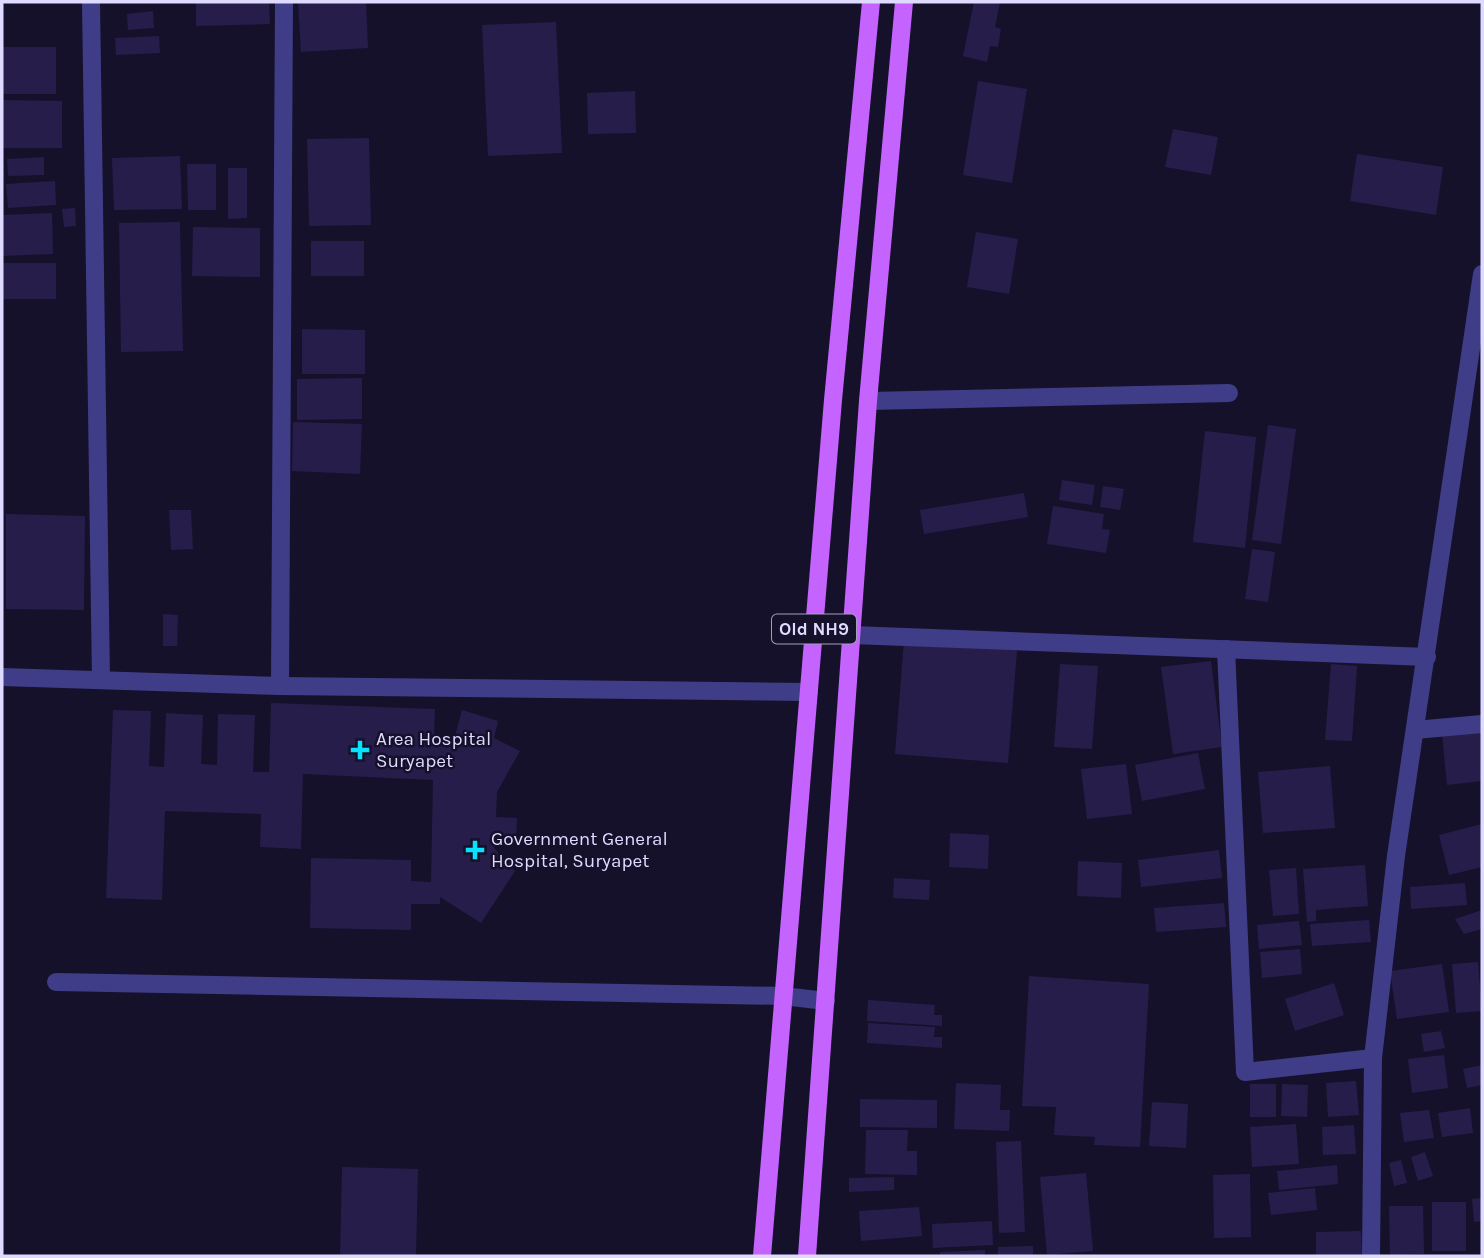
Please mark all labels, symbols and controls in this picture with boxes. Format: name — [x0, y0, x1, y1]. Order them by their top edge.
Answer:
road number: Old NH9 — [772, 614, 856, 644]
place label: Area Hospital Suryapet — [376, 728, 491, 772]
marker: Area Hospital Suryapet — [350, 740, 370, 760]
place label: Government General Hospital, Suryapet — [491, 828, 668, 872]
marker: Government General Hospital, Suryapet — [465, 840, 485, 860]

